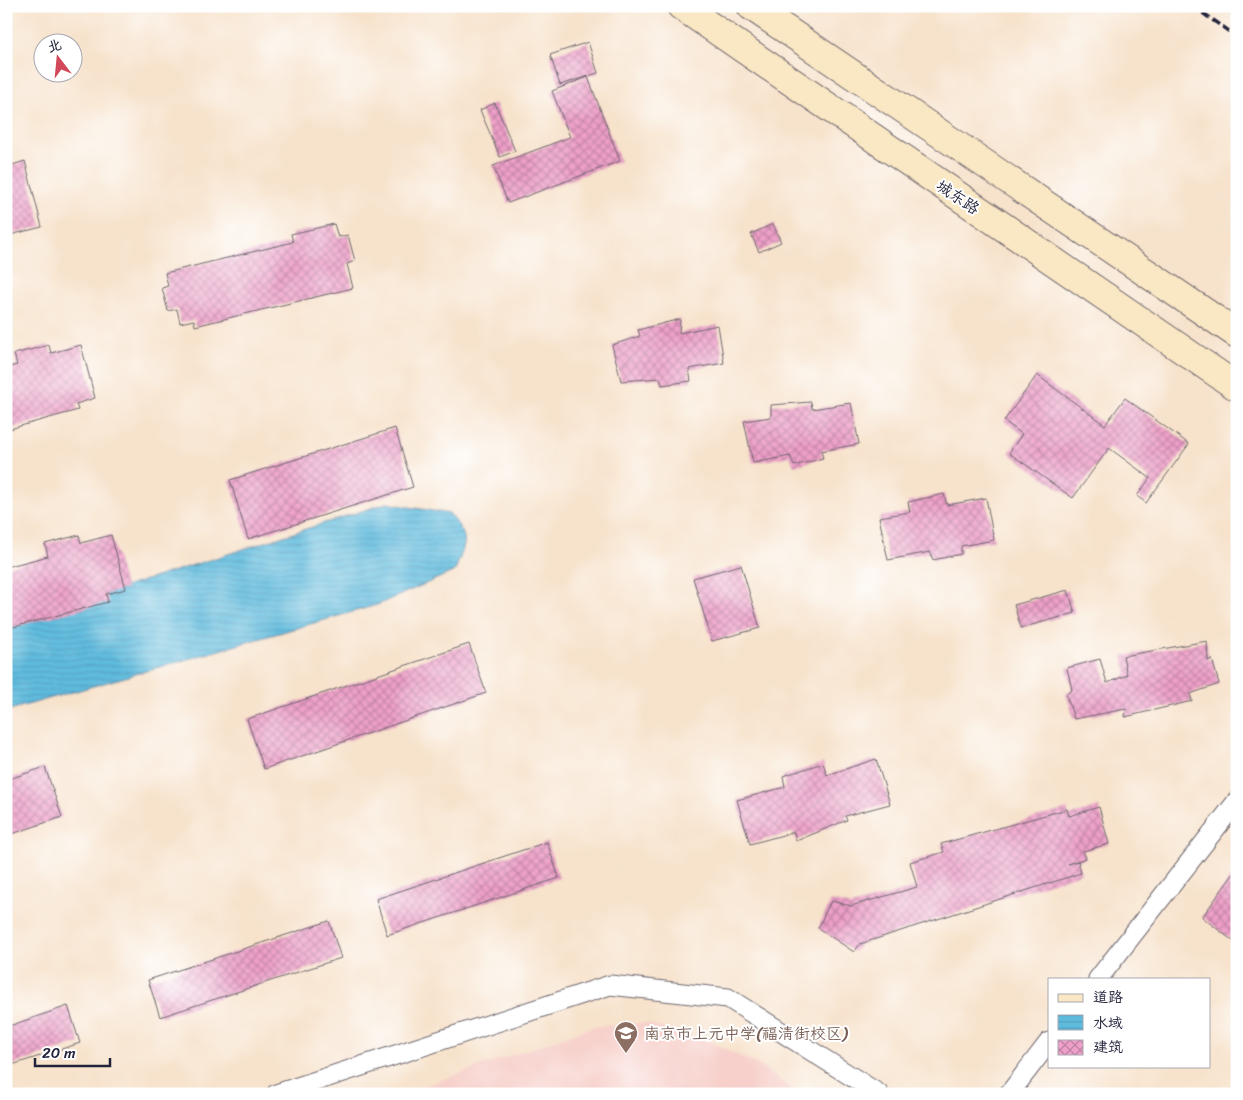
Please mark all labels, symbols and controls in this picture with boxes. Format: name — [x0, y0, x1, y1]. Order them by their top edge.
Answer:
north arrow — [32, 32, 82, 82]
text: 北 — [44, 32, 65, 60]
street label: 城东路 — [930, 172, 986, 222]
legend — [1048, 978, 1210, 1068]
text: 道路 — [1093, 984, 1123, 1010]
text: 水域 — [1093, 1010, 1123, 1036]
place label: 南京市上元中学(福清街校区) — [644, 1019, 849, 1048]
school or university icon: 南京市上元中学(福清街校区) — [613, 1020, 639, 1054]
text: 建筑 — [1093, 1034, 1123, 1060]
scale bar — [35, 1035, 110, 1067]
text: 20 m — [42, 1040, 76, 1066]

